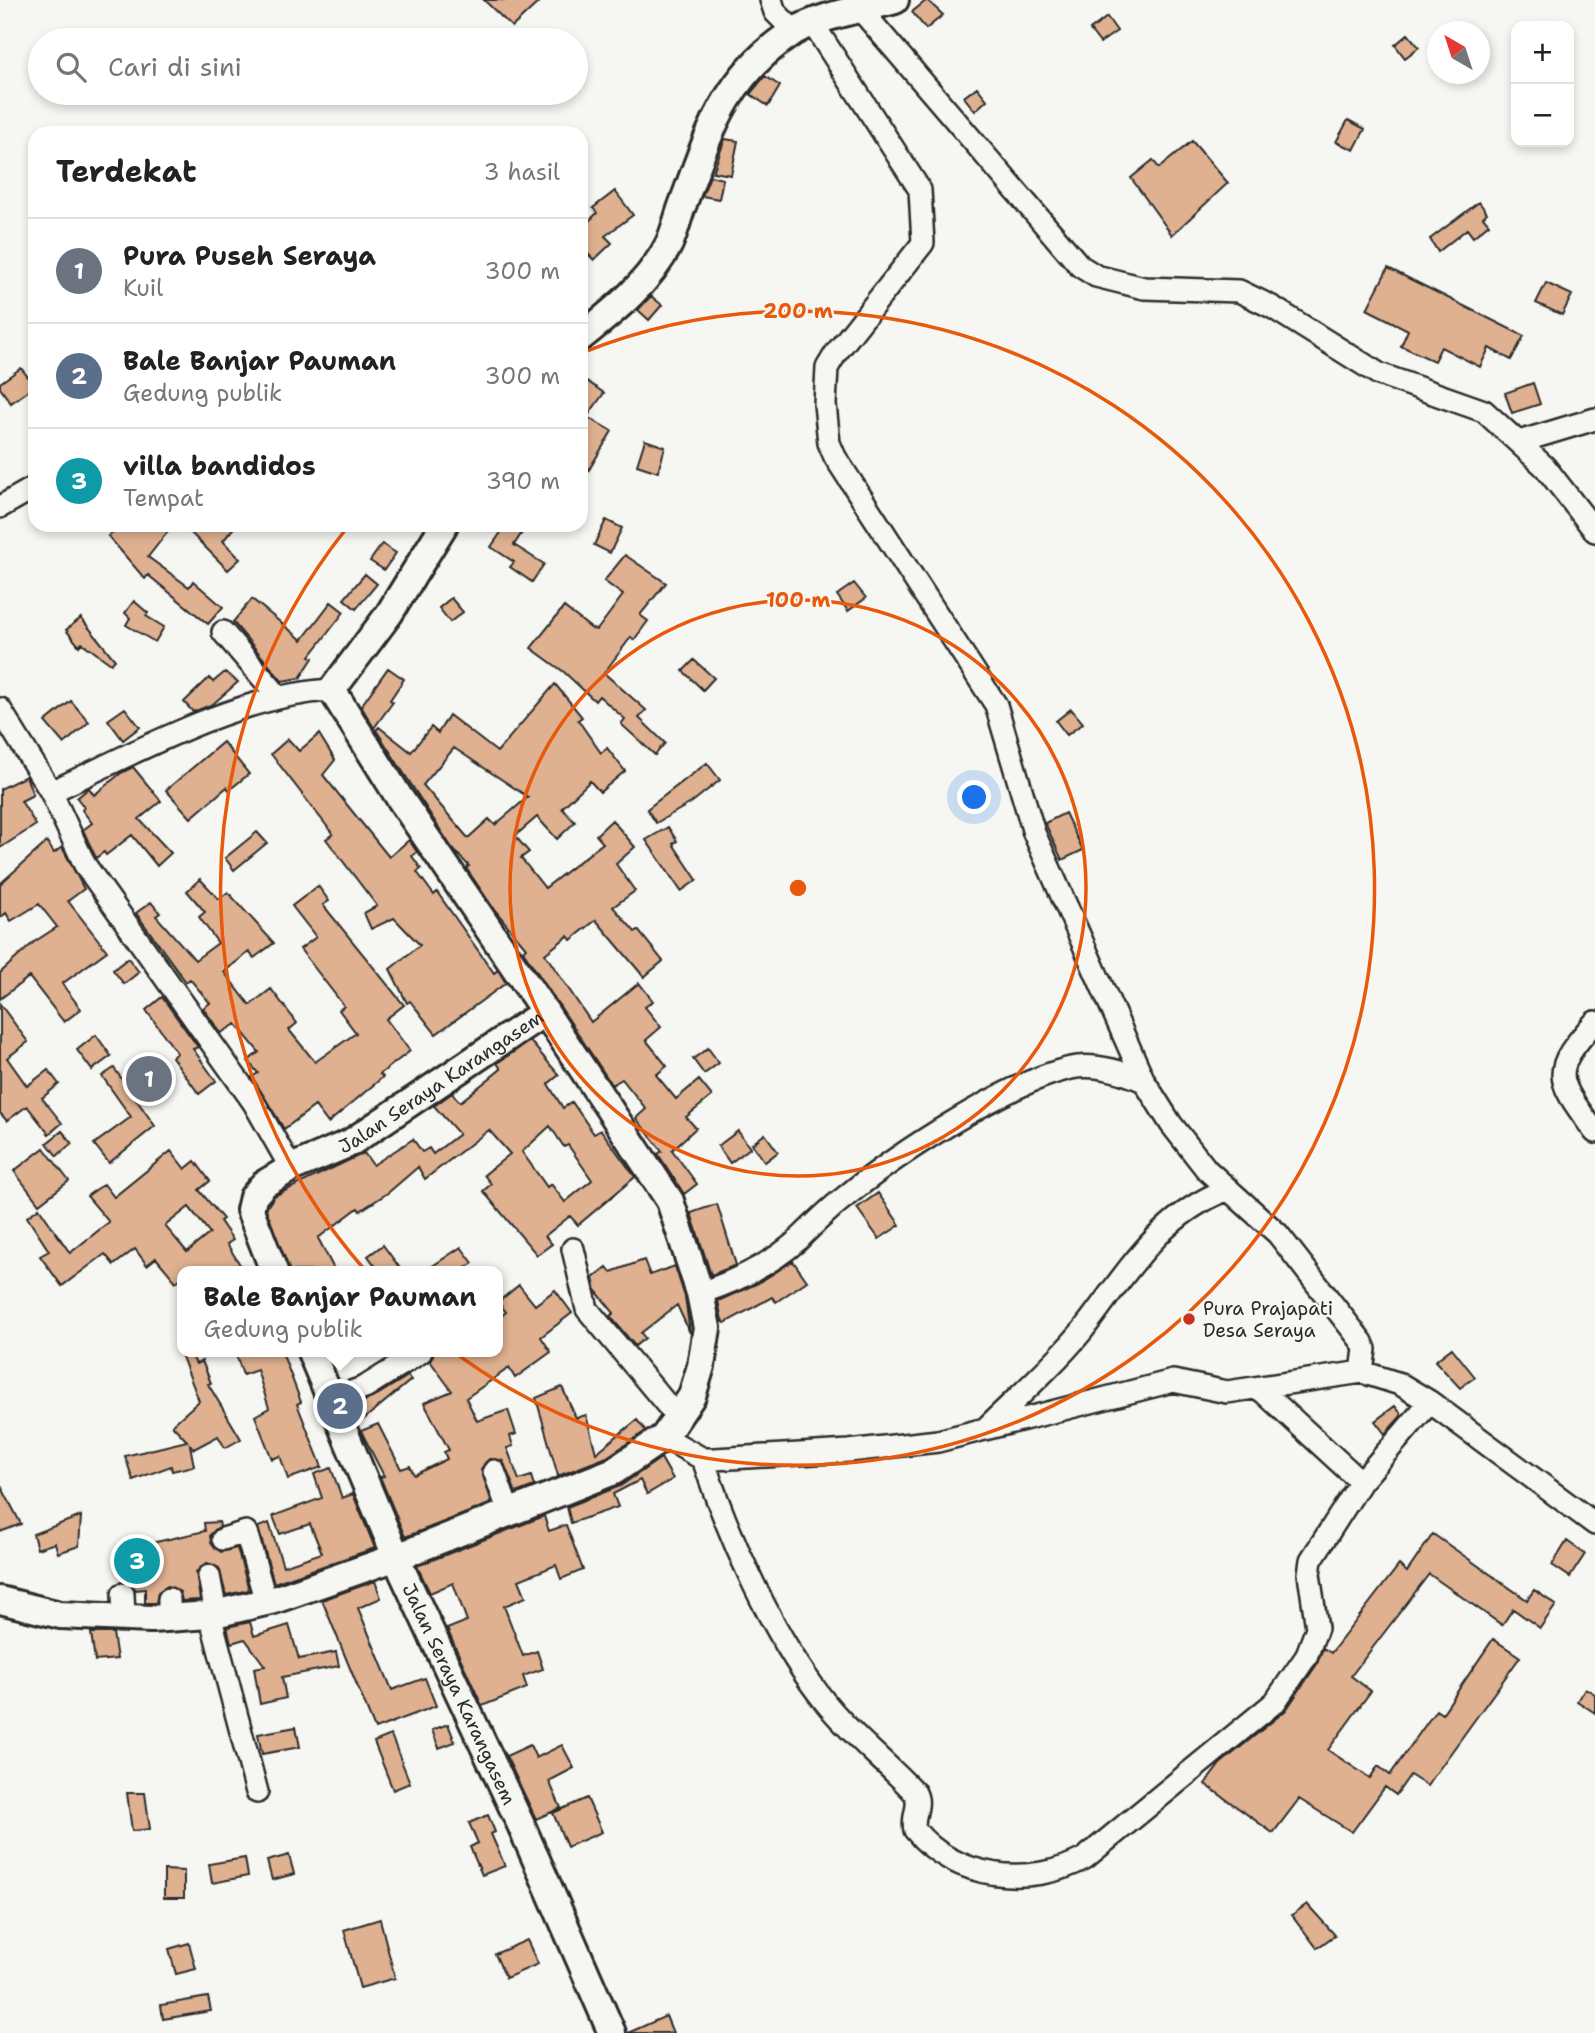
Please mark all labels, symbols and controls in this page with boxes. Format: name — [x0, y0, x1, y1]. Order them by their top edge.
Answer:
north arrow — [1427, 21, 1490, 84]
map controls — [1511, 21, 1574, 147]
button: + — [1511, 21, 1574, 84]
search box — [28, 28, 588, 105]
icon: search — [52, 48, 90, 86]
text: Cari di sini — [108, 49, 242, 84]
button: − — [1511, 84, 1574, 147]
text: Terdekat — [56, 151, 196, 192]
text: 3 hasil — [484, 157, 560, 187]
text: Pura Puseh Seraya — [123, 238, 376, 273]
text: 1 — [74, 256, 84, 286]
text: 300 m — [485, 256, 560, 286]
text: Kuil — [123, 273, 163, 303]
text: 200 m — [763, 297, 833, 325]
text: Bale Banjar Pauman — [123, 343, 396, 378]
text: 2 — [71, 361, 87, 391]
text: 300 m — [485, 361, 560, 391]
text: Gedung publik — [123, 378, 282, 408]
text: villa bandidos — [123, 448, 316, 483]
text: 3 — [71, 466, 87, 496]
text: 390 m — [486, 466, 560, 496]
text: Tempat — [123, 483, 204, 513]
text: 100 m — [766, 586, 830, 614]
your location — [957, 780, 991, 814]
centre of rings — [786, 876, 810, 900]
street label: Jalan Seraya Karangasem — [335, 1005, 548, 1159]
pin: 1 — [126, 1053, 172, 1105]
popup — [177, 1266, 503, 1357]
text: Bale Banjar Pauman — [203, 1279, 477, 1314]
place label: Pura Prajapati Desa Seraya — [1203, 1296, 1333, 1343]
marker: Pura Prajapati Desa Seraya — [1181, 1311, 1197, 1327]
text: Gedung publik — [203, 1314, 363, 1344]
pin: 2 — [317, 1380, 363, 1432]
pin: 3 — [114, 1535, 160, 1587]
street label: Jalan Seraya Karangasem — [397, 1580, 522, 1809]

